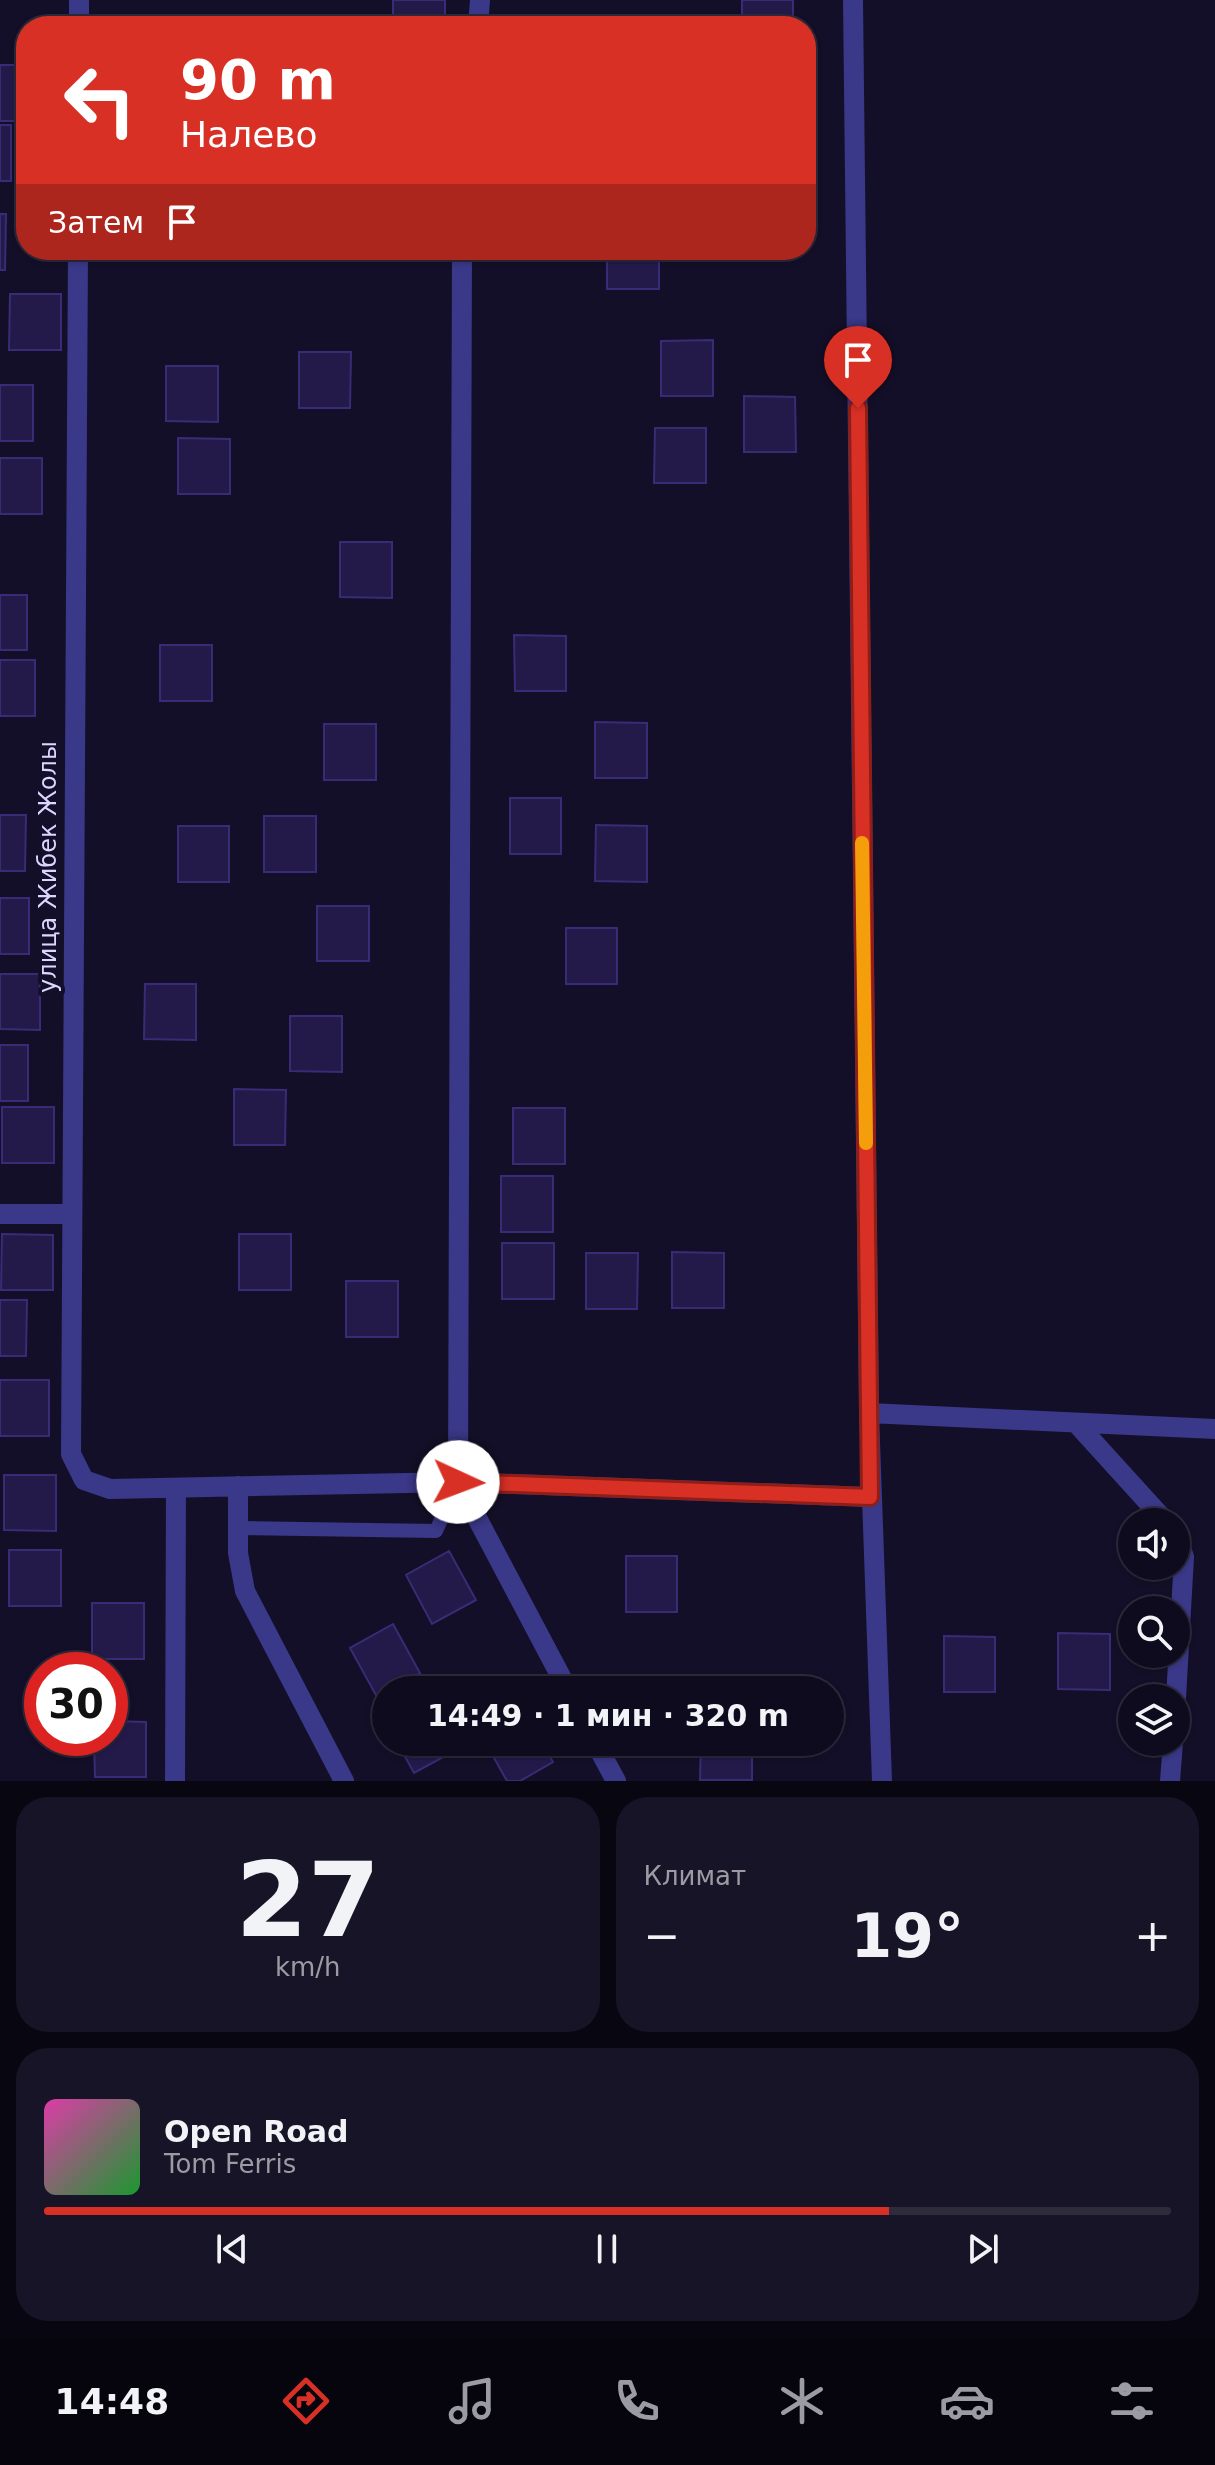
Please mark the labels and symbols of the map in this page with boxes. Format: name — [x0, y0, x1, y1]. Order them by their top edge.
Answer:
pin — [824, 326, 892, 408]
street label: улица Жибек Жолы — [34, 741, 62, 993]
position arrow — [416, 1440, 500, 1524]
speed limit sign: 30 — [24, 1652, 128, 1756]

